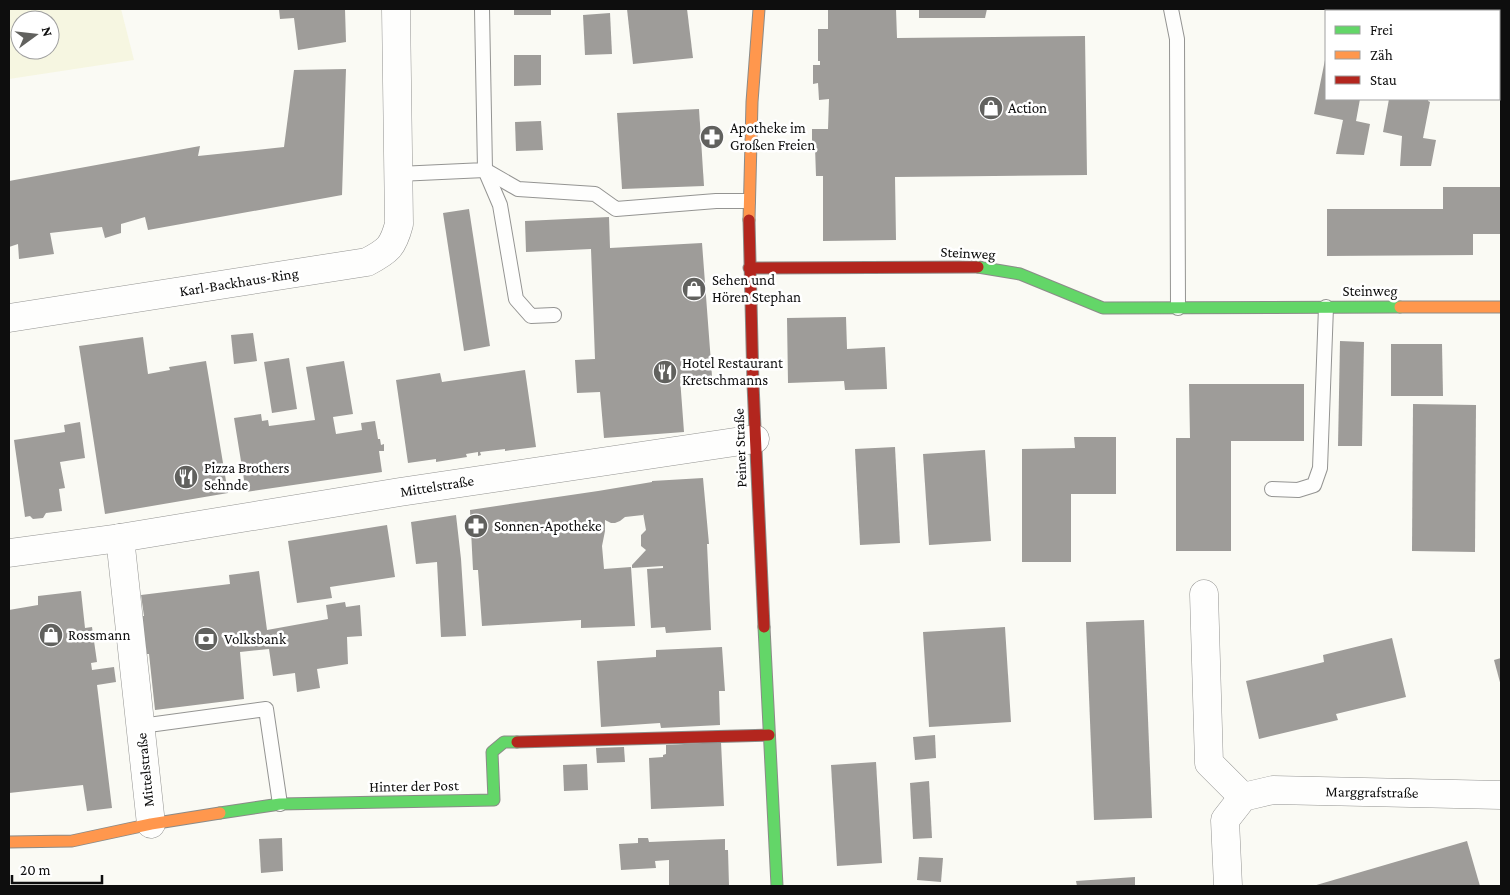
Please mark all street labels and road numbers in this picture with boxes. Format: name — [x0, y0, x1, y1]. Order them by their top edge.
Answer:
street label: Steinweg — [940, 244, 996, 263]
street label: Karl-Backhaus-Ring — [178, 265, 300, 300]
street label: Steinweg — [1342, 283, 1398, 300]
street label: Peiner Straße — [731, 408, 749, 488]
street label: Mittelstraße — [399, 472, 475, 500]
street label: Mittelstraße — [133, 732, 157, 808]
street label: Hinter der Post — [369, 777, 460, 795]
street label: Marggrafstraße — [1325, 783, 1419, 802]

